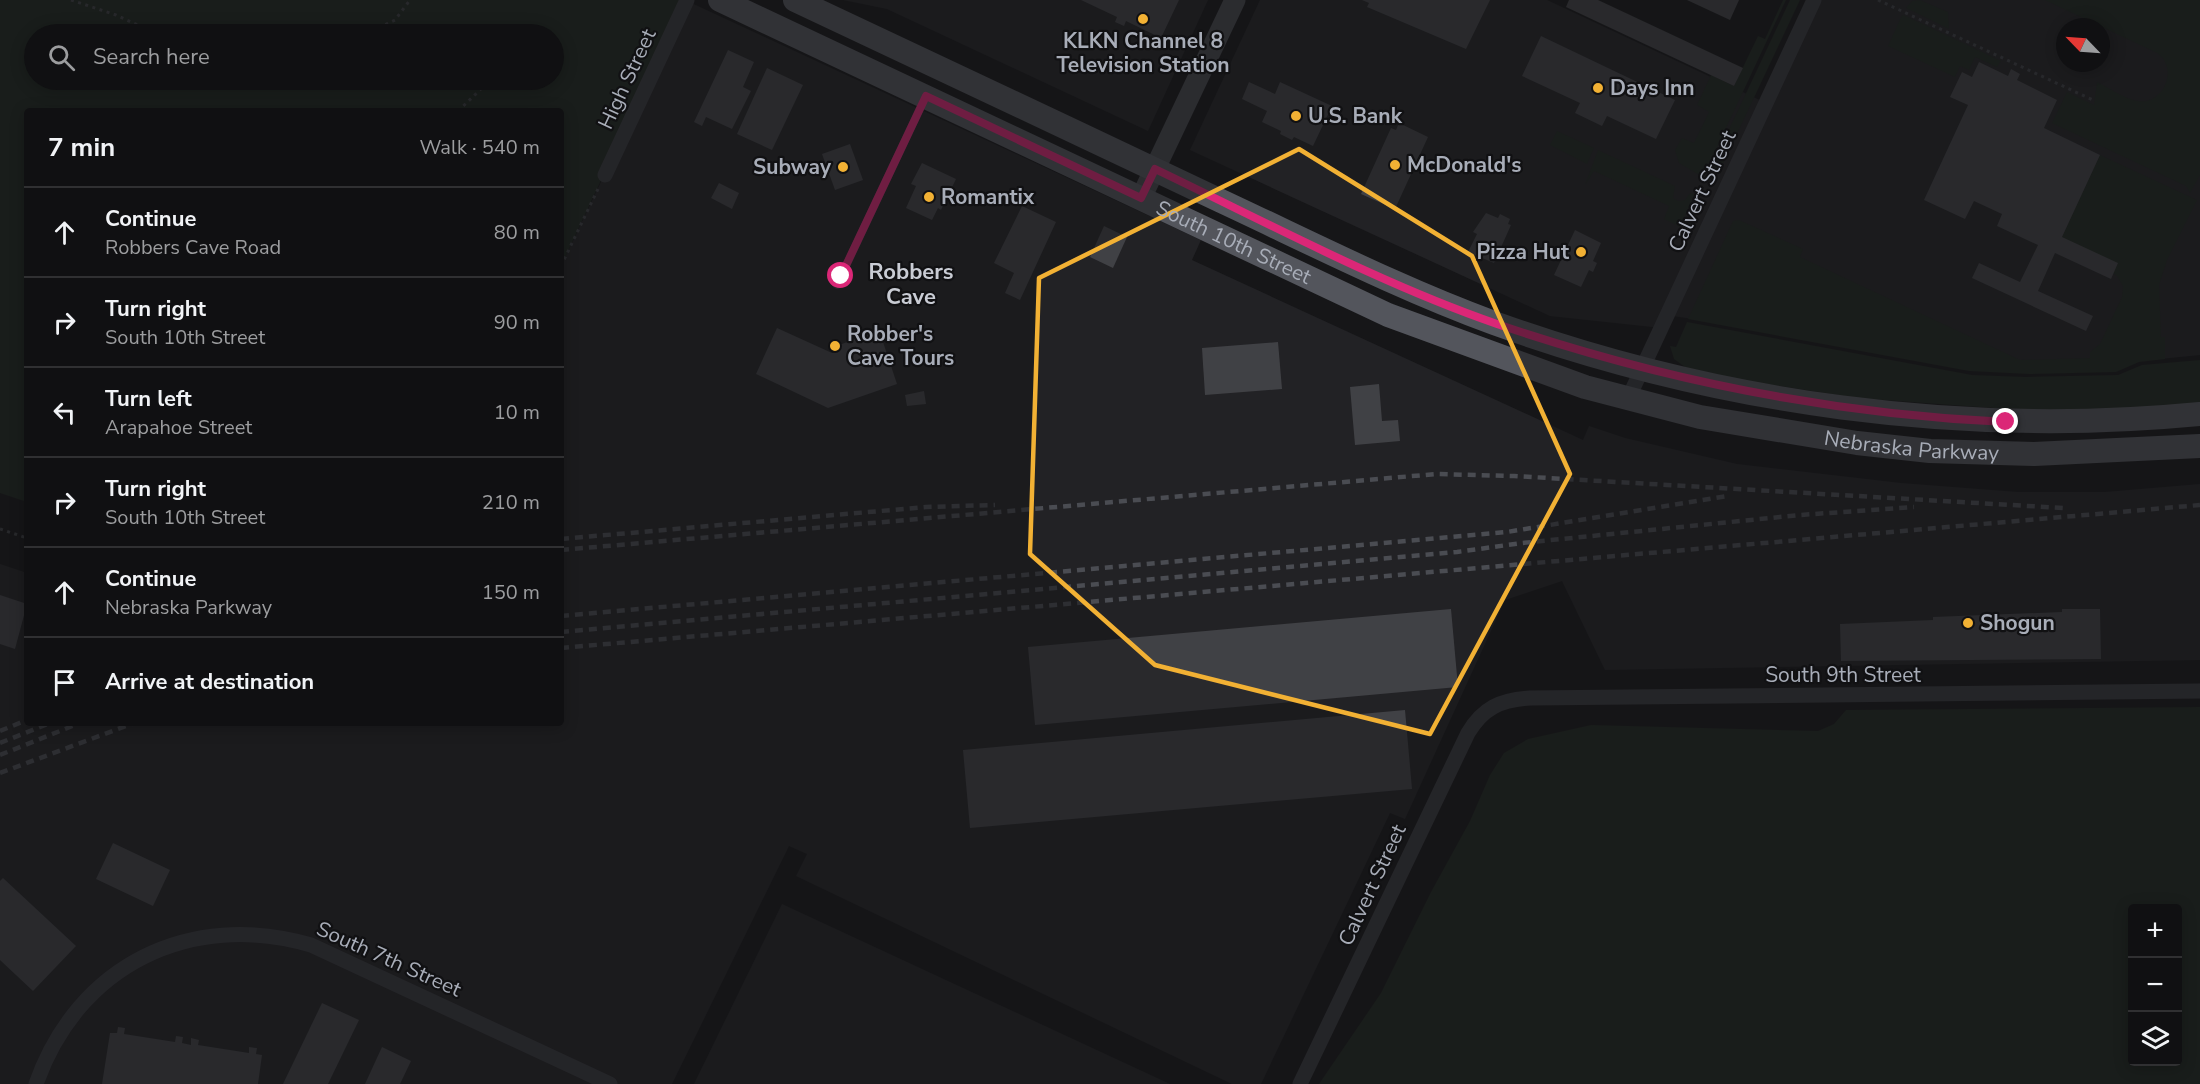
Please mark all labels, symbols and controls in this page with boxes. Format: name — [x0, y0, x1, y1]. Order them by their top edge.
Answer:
marker: KLKN Channel 8 Television Station — [1136, 12, 1150, 26]
north arrow — [2056, 18, 2110, 72]
search box — [24, 24, 564, 90]
street label: High Street — [592, 24, 663, 134]
place label: KLKN Channel 8 Television Station — [1056, 27, 1230, 79]
icon: search — [45, 41, 78, 74]
text: Search here — [93, 42, 210, 72]
place label: Days Inn — [1610, 74, 1695, 102]
marker: Days Inn — [1591, 81, 1605, 95]
place label: U.S. Bank — [1308, 102, 1403, 130]
marker: U.S. Bank — [1289, 109, 1303, 123]
street label: Calvert Street — [1662, 125, 1743, 256]
text: 7 min — [48, 130, 115, 165]
text: Walk · 540 m — [420, 134, 540, 161]
place label: McDonald's — [1407, 151, 1522, 179]
place label: Subway — [753, 153, 832, 181]
marker: McDonald's — [1388, 158, 1402, 172]
marker: Subway — [836, 160, 850, 174]
place label: Romantix — [941, 183, 1035, 211]
marker: Romantix — [922, 190, 936, 204]
street label: South 10th Street — [1152, 194, 1316, 291]
text: Continue — [105, 204, 196, 234]
icon: ahead — [48, 216, 81, 249]
text: 80 m — [494, 219, 540, 246]
text: Robbers Cave Road — [105, 234, 281, 261]
place label: Pizza Hut — [1477, 238, 1570, 266]
marker: Pizza Hut — [1574, 245, 1588, 259]
district label: Robbers Cave — [868, 257, 954, 312]
route start — [827, 262, 853, 288]
text: Turn right — [105, 294, 206, 324]
icon: right — [48, 306, 81, 339]
text: 90 m — [494, 309, 540, 336]
place label: Robber's Cave Tours — [847, 320, 954, 372]
text: South 10th Street — [105, 324, 265, 351]
marker: Robber's Cave Tours — [828, 339, 842, 353]
text: Turn left — [105, 384, 192, 414]
icon: left — [48, 396, 81, 429]
text: 10 m — [494, 399, 540, 426]
route end — [1992, 408, 2018, 434]
text: Arapahoe Street — [105, 414, 252, 441]
street label: Nebraska Parkway — [1822, 424, 2000, 467]
text: Turn right — [105, 474, 206, 504]
icon: right — [48, 486, 81, 519]
text: 210 m — [482, 489, 540, 516]
text: South 10th Street — [105, 504, 265, 531]
text: Continue — [105, 564, 196, 594]
icon: ahead — [48, 576, 81, 609]
text: 150 m — [482, 579, 540, 606]
text: Nebraska Parkway — [105, 594, 272, 621]
place label: Shogun — [1980, 609, 2055, 637]
marker: Shogun — [1961, 616, 1975, 630]
street label: South 9th Street — [1765, 661, 1921, 689]
icon: arrive — [48, 666, 81, 699]
text: Arrive at destination — [105, 667, 314, 697]
street label: Calvert Street — [1332, 819, 1413, 950]
map controls — [2128, 904, 2182, 1066]
button: + — [2128, 904, 2182, 958]
street label: South 7th Street — [312, 915, 466, 1004]
button: − — [2128, 958, 2182, 1012]
button: layers — [2128, 1012, 2182, 1066]

